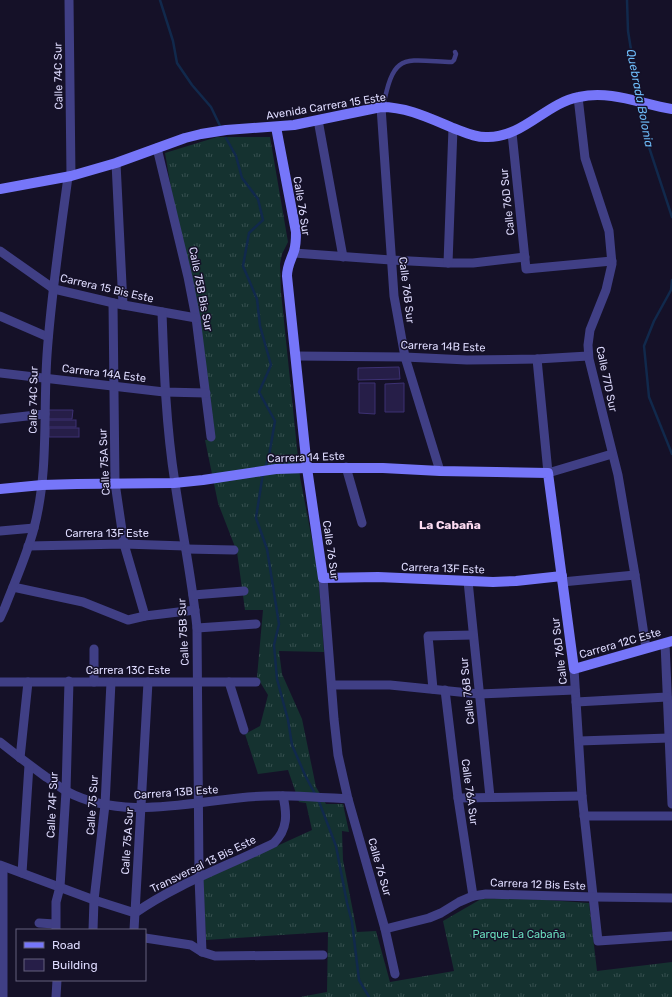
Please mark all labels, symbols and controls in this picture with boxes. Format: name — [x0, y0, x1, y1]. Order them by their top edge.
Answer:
street label: Calle 74C Sur — [51, 41, 66, 110]
water label: Quebrada Bolonia — [624, 48, 656, 148]
street label: Avenida Carrera 15 Este — [265, 91, 387, 122]
street label: Calle 76D Sur — [497, 167, 517, 236]
street label: Calle 76 Sur — [290, 175, 313, 237]
street label: Calle 75B Bis Sur — [186, 246, 215, 333]
street label: Calle 76B Sur — [396, 256, 417, 325]
street label: Carrera 15 Bis Este — [59, 271, 155, 306]
street label: Carrera 14B Este — [400, 339, 486, 354]
street label: Calle 77D Sur — [593, 345, 620, 414]
street label: Carrera 14A Este — [61, 362, 147, 385]
street label: Calle 74C Sur — [26, 365, 41, 434]
street label: Calle 75A Sur — [96, 427, 113, 496]
street label: Carrera 14 Este — [267, 450, 345, 465]
district label: La Cabaña — [419, 518, 481, 532]
street label: Calle 76 Sur — [320, 520, 341, 581]
street label: Carrera 13F Este — [65, 527, 149, 540]
street label: Carrera 13F Este — [401, 561, 485, 576]
street label: Calle 75B Sur — [175, 597, 192, 666]
street label: Calle 76D Sur — [549, 616, 570, 685]
street label: Carrera 12C Este — [578, 626, 663, 661]
street label: Calle 76B Sur — [457, 656, 477, 725]
street label: Carrera 13C Este — [86, 664, 170, 677]
street label: Calle 76A Sur — [458, 758, 481, 827]
street label: Calle 74F Sur — [44, 771, 61, 838]
street label: Calle 75 Sur — [84, 774, 101, 835]
street label: Carrera 13B Este — [133, 783, 219, 802]
street label: Calle 75A Sur — [119, 806, 136, 875]
street label: Transversal 13 Bis Este — [148, 833, 258, 896]
street label: Calle 76 Sur — [365, 837, 394, 898]
street label: Carrera 12 Bis Este — [490, 876, 586, 893]
park label: Parque La Cabaña — [473, 928, 565, 941]
legend — [16, 929, 146, 981]
text: Road — [52, 938, 80, 952]
text: Building — [52, 958, 98, 972]

